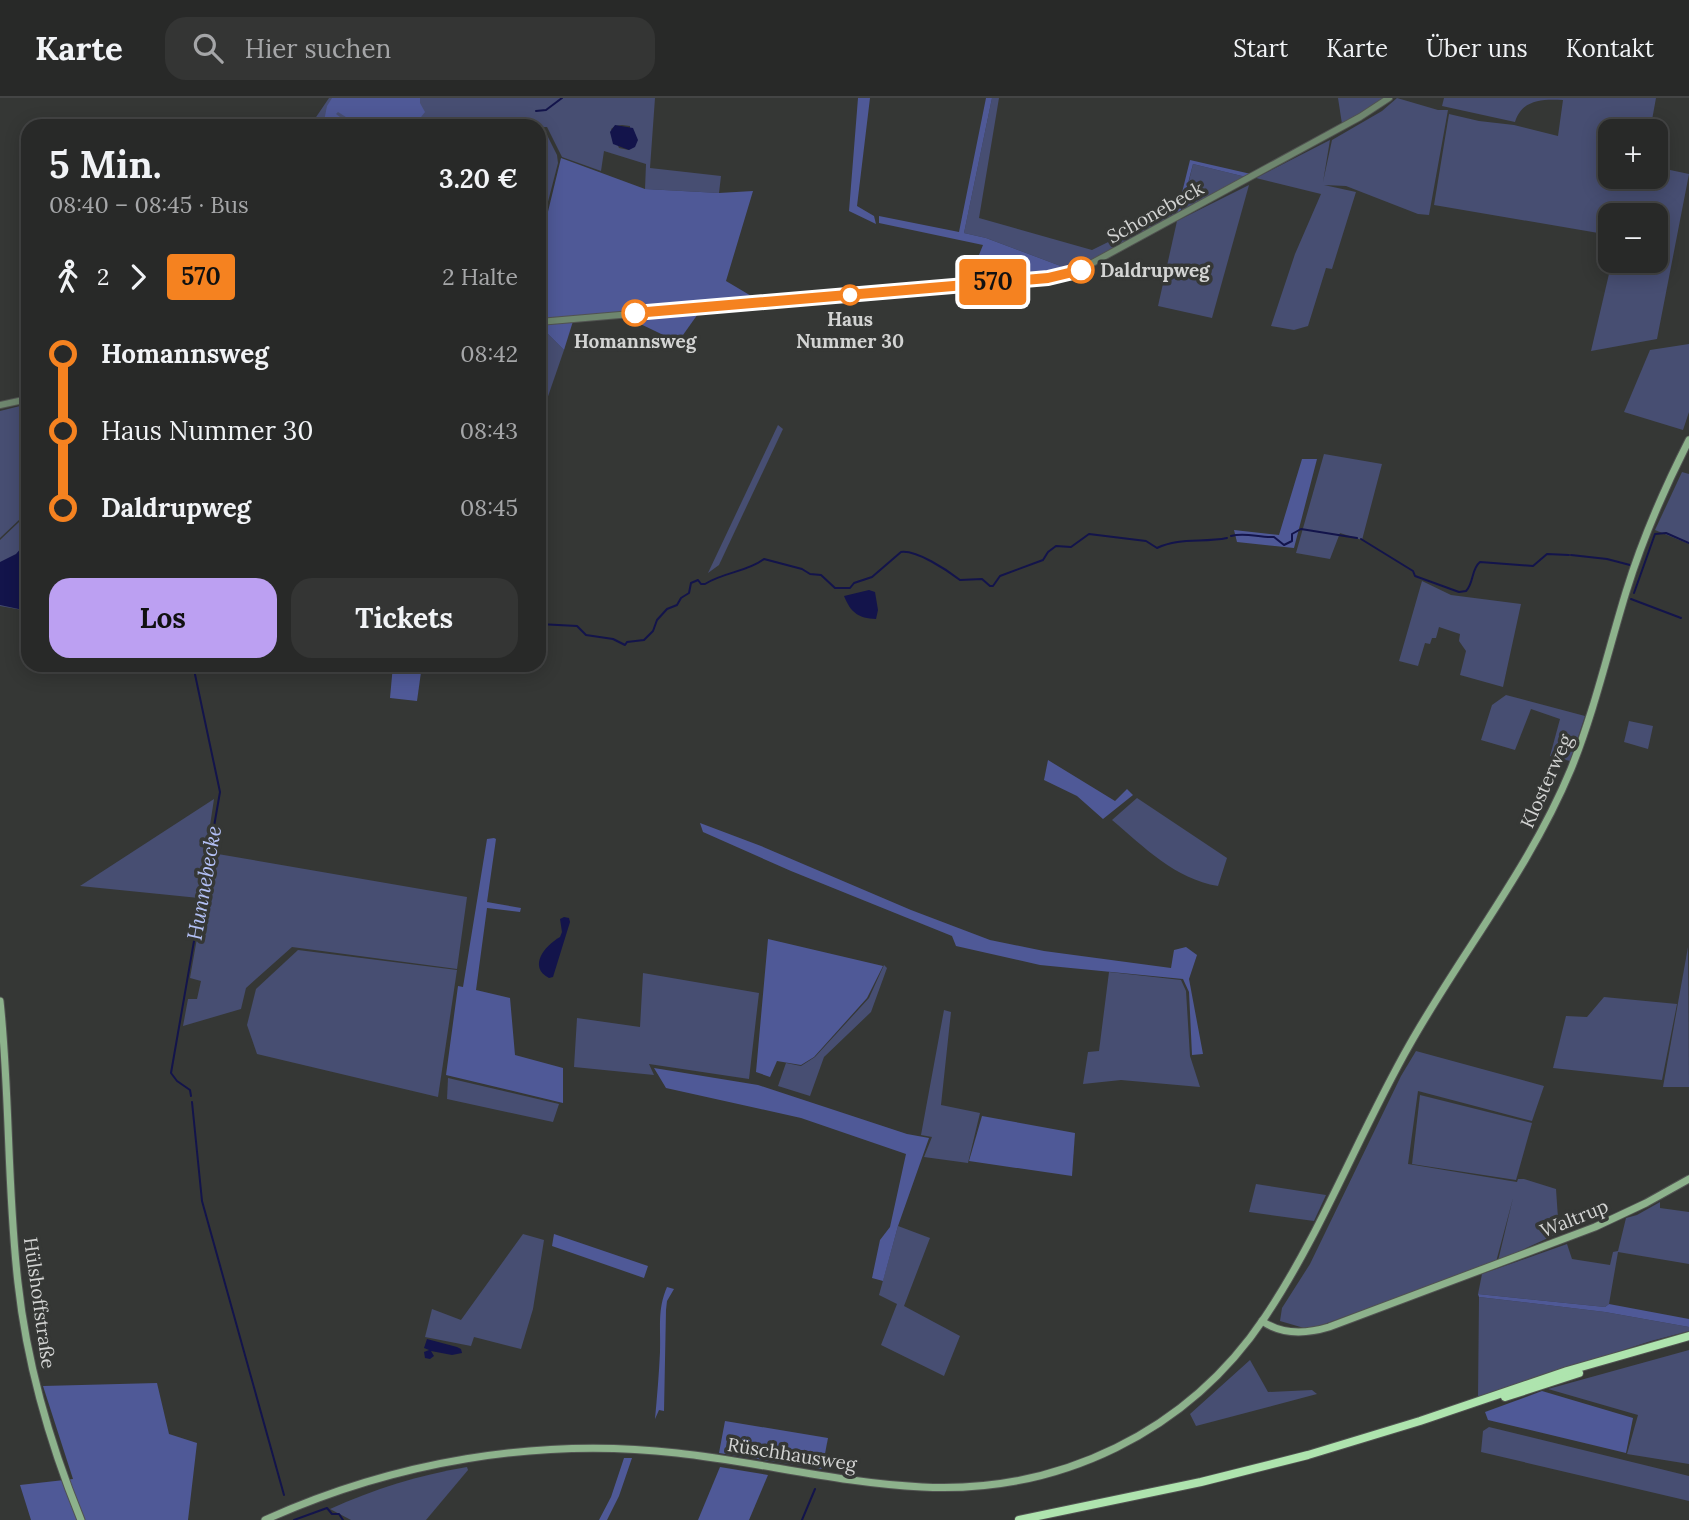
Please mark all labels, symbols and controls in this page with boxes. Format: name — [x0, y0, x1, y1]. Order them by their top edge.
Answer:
search box — [165, 17, 655, 80]
text: Karte — [35, 27, 123, 69]
icon: search — [189, 29, 227, 67]
text: Hier suchen — [245, 32, 391, 65]
text: Start — [1233, 33, 1288, 64]
text: Karte — [1326, 33, 1388, 64]
text: Über uns — [1426, 33, 1528, 64]
text: Kontakt — [1566, 33, 1654, 64]
map controls — [1598, 119, 1668, 273]
button: + — [1598, 119, 1668, 189]
text: 5 Min. — [49, 140, 162, 188]
text: 3.20 € — [439, 162, 518, 195]
street label: Schonebeck — [1102, 175, 1208, 248]
text: 08:40 – 08:45 · Bus — [49, 190, 249, 219]
button: − — [1598, 203, 1668, 273]
marker: Daldrupweg — [1068, 257, 1094, 283]
icon: walk — [49, 258, 87, 296]
icon: forward — [119, 258, 157, 296]
place label: Daldrupweg — [1100, 258, 1211, 282]
line badge: 570 — [953, 259, 1033, 305]
text: 570 — [181, 261, 221, 292]
text: 2 — [97, 262, 109, 291]
text: 2 Halte — [442, 262, 518, 291]
text: 570 — [973, 266, 1013, 297]
marker: Haus Nummer 30 — [840, 285, 860, 305]
marker: Homannsweg — [622, 300, 648, 326]
place label: Haus Nummer 30 — [796, 307, 904, 353]
place label: Homannsweg — [574, 329, 698, 353]
text: Homannsweg — [101, 337, 269, 370]
text: 08:42 — [460, 339, 518, 368]
text: Haus Nummer 30 — [101, 414, 313, 447]
text: 08:43 — [460, 416, 518, 445]
text: Daldrupweg — [101, 491, 251, 524]
text: 08:45 — [460, 493, 518, 522]
button: Los — [49, 578, 277, 658]
button: Tickets — [291, 578, 518, 658]
street label: Klosterweg — [1515, 730, 1577, 832]
water label: Hunnebecke — [181, 824, 227, 942]
street label: Waltrup — [1536, 1193, 1612, 1243]
street label: Hülshoffstraße — [19, 1236, 61, 1370]
street label: Rüschhausweg — [726, 1432, 859, 1476]

